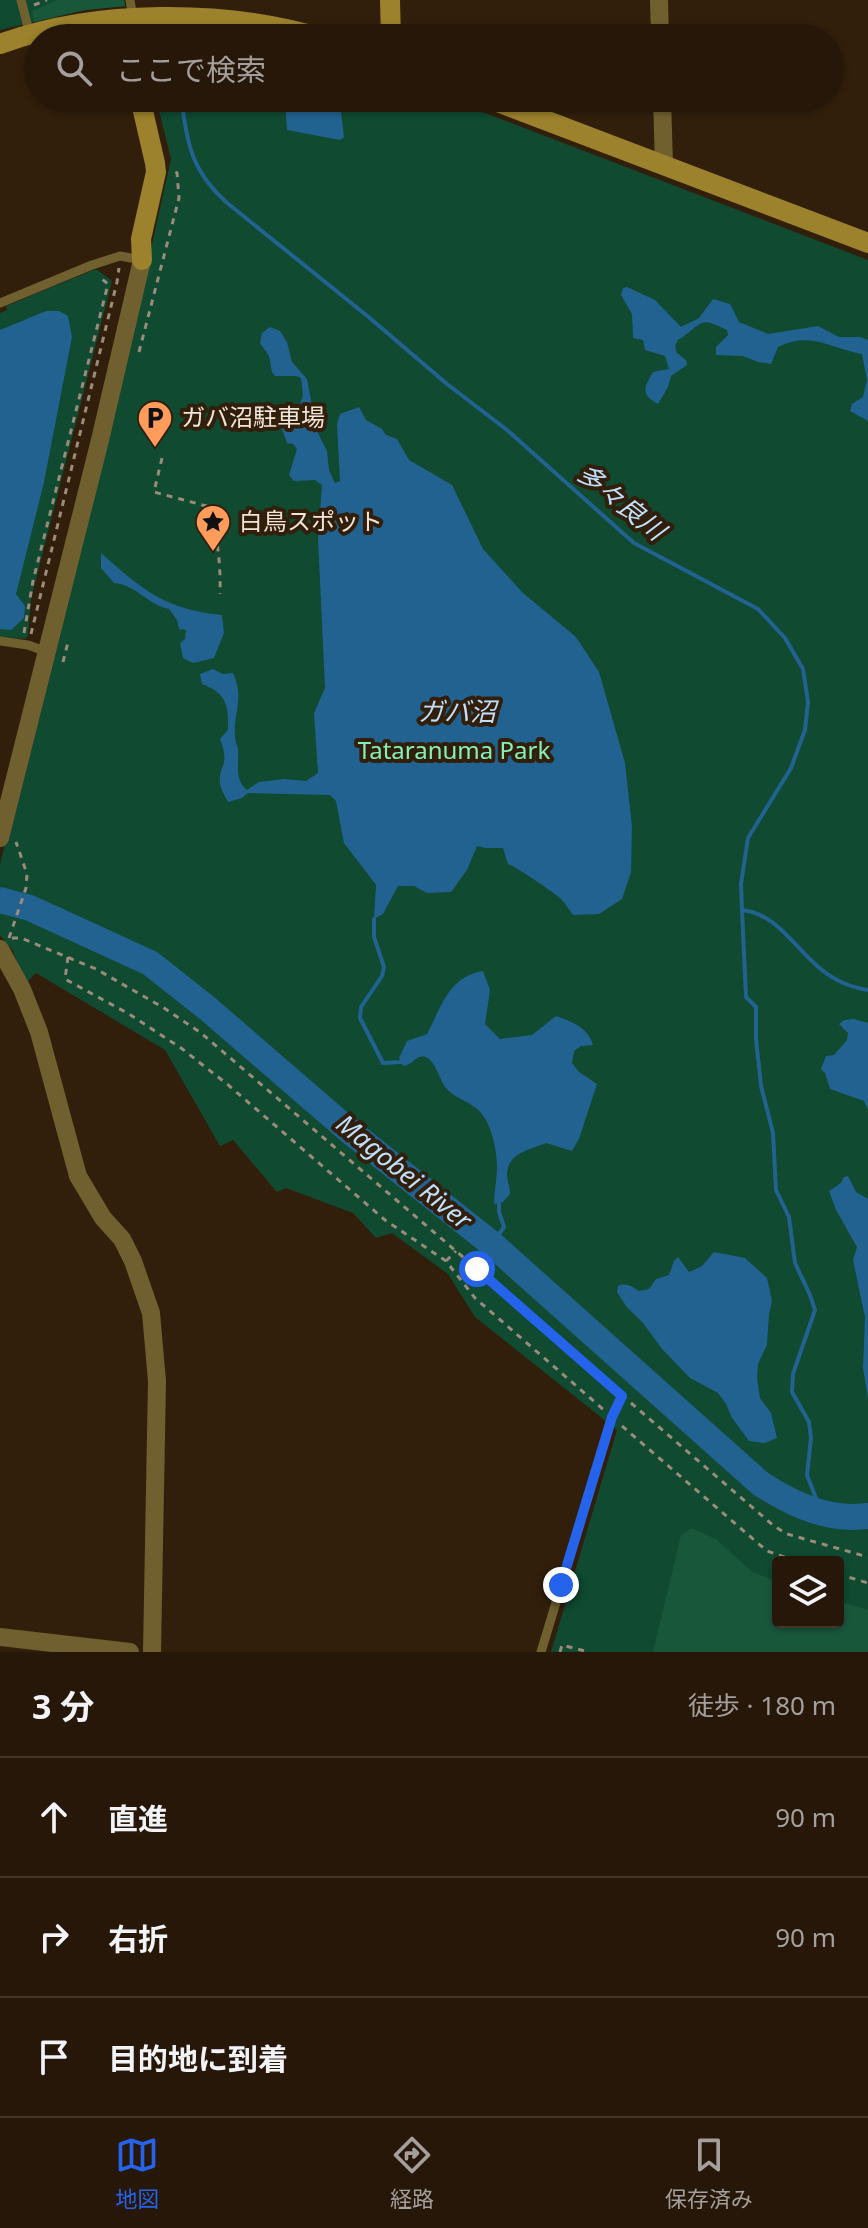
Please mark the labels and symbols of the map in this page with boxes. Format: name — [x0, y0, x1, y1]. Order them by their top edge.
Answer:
parking icon: ガバ沼駐車場 — [136, 399, 174, 449]
place label: ガバ沼駐車場 — [181, 400, 325, 433]
water label: 多々良川 — [570, 455, 676, 550]
place icon: 白鳥スポット — [194, 503, 232, 553]
place label: 白鳥スポット — [239, 504, 383, 537]
water label: ガバ沼 — [418, 693, 500, 729]
park label: Tataranuma Park — [358, 733, 550, 766]
water label: Magobei River — [329, 1105, 481, 1238]
route start — [459, 1251, 495, 1287]
route end — [543, 1567, 579, 1603]

